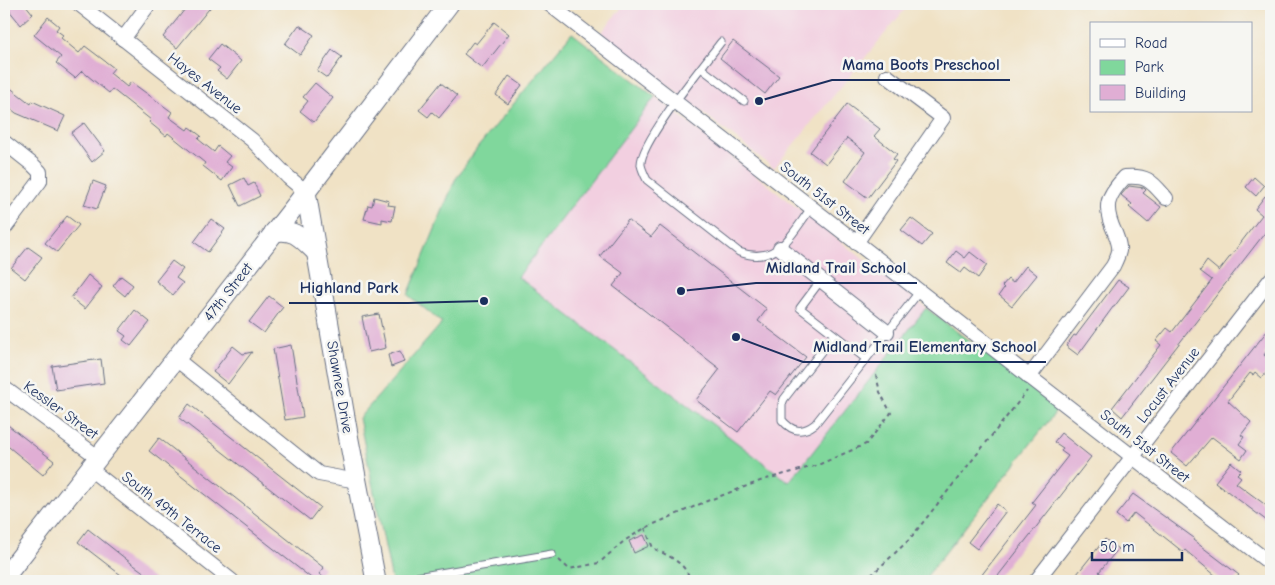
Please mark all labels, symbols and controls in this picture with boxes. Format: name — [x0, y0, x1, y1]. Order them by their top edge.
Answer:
legend — [1090, 22, 1252, 112]
text: Road — [1135, 34, 1167, 52]
street label: Hayes Avenue — [164, 48, 246, 118]
callout: Mama Boots Preschool — [832, 49, 1010, 80]
text: Mama Boots Preschool — [842, 56, 1000, 74]
text: Park — [1135, 58, 1164, 76]
text: Building — [1135, 84, 1186, 102]
street label: South 51st Street — [777, 158, 874, 239]
callout: Midland Trail School — [756, 252, 917, 283]
street label: 47th Street — [200, 259, 257, 325]
text: Midland Trail School — [766, 259, 906, 277]
callout: Highland Park — [289, 272, 408, 303]
text: Highland Park — [300, 279, 398, 297]
callout: Midland Trail Elementary School — [803, 331, 1046, 362]
text: Midland Trail Elementary School — [813, 338, 1037, 356]
street label: Shawnee Drive — [323, 339, 357, 435]
street label: Locust Avenue — [1133, 343, 1203, 427]
street label: Kessler Street — [20, 377, 102, 443]
street label: South 51st Street — [1097, 406, 1194, 487]
street label: South 49th Terrace — [118, 467, 226, 557]
scale bar — [1092, 530, 1182, 562]
text: 50 m — [1100, 538, 1135, 556]

